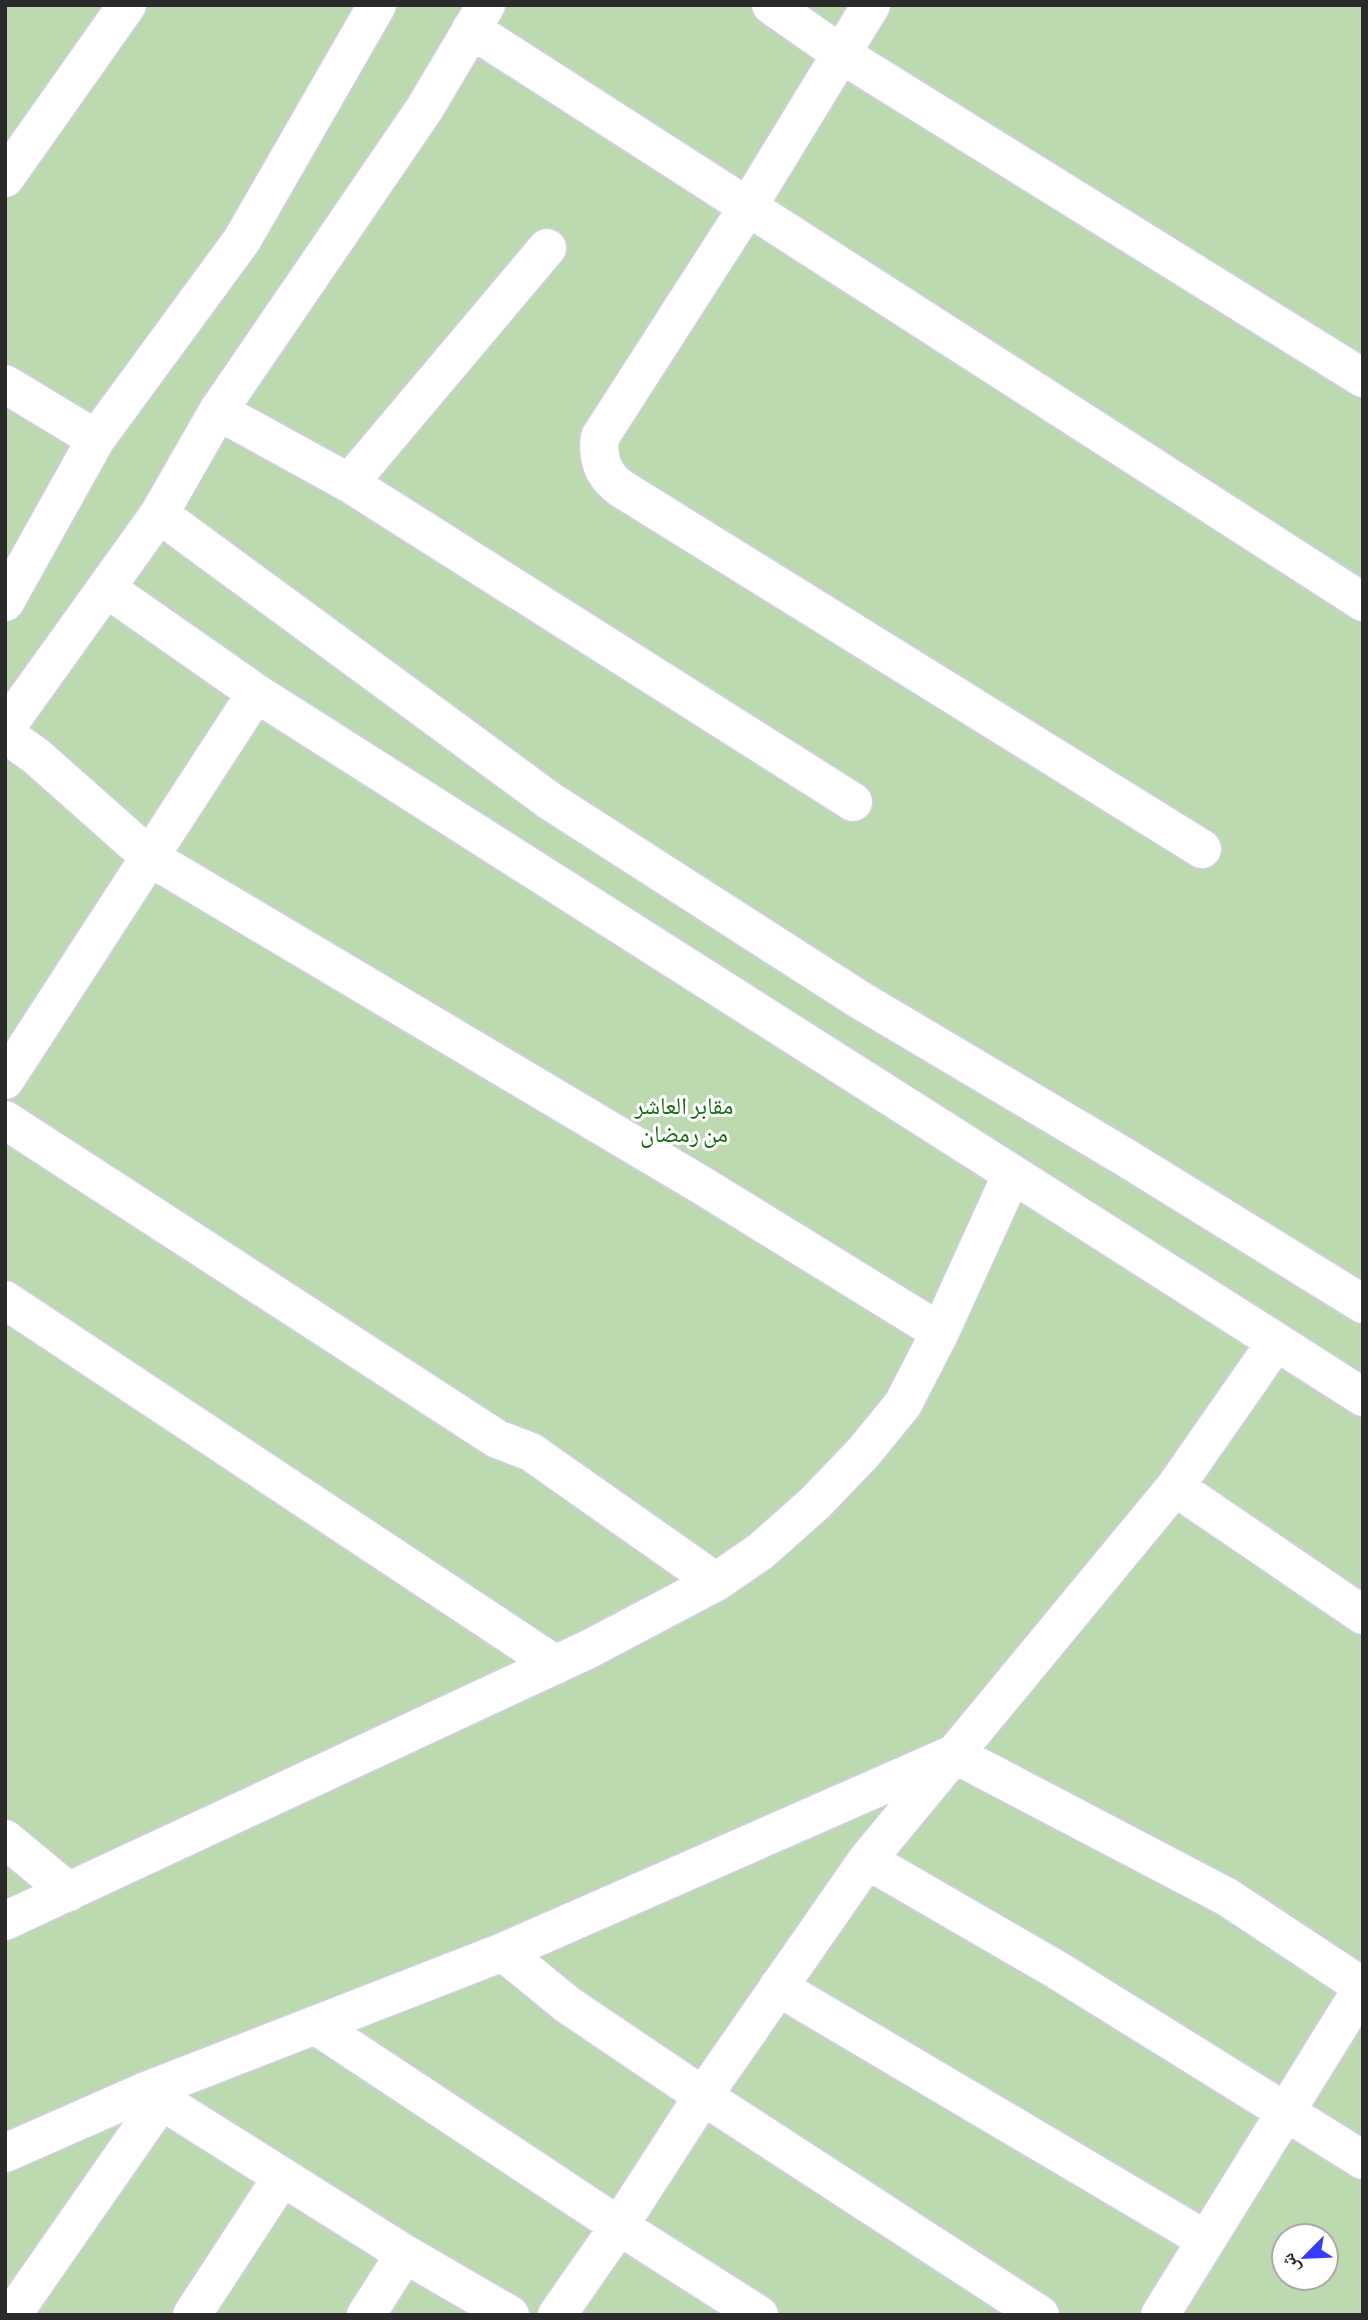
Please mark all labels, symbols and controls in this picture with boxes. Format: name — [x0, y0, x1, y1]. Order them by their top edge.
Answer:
park label: مقابر العاشر من رمضان — [634, 1095, 733, 1148]
north arrow — [1270, 2222, 1340, 2292]
text: ش — [1278, 2250, 1305, 2276]

